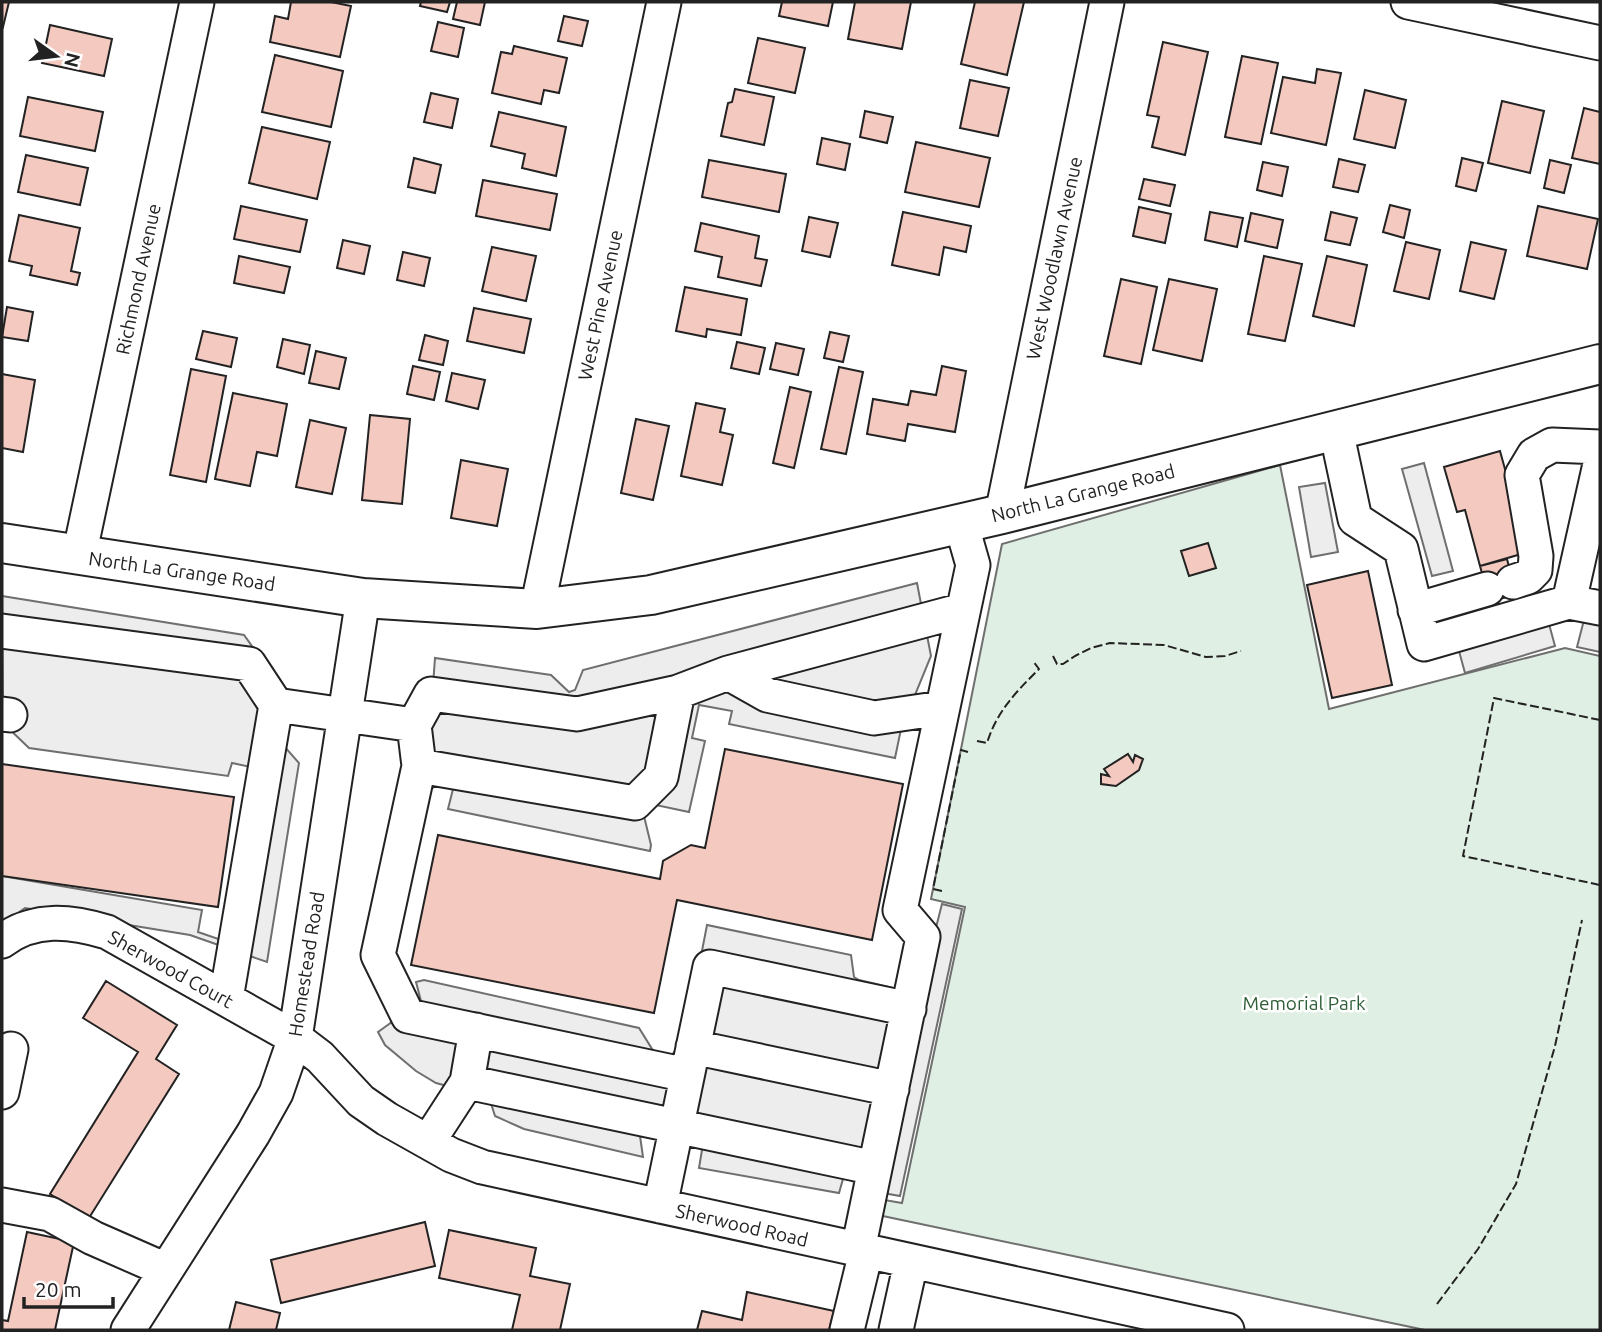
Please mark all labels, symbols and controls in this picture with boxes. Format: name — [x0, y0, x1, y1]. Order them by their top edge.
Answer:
north arrow — [21, 21, 91, 91]
text: N — [60, 51, 85, 70]
street label: West Woodlawn Avenue — [1022, 154, 1086, 362]
street label: Richmond Avenue — [111, 201, 165, 357]
street label: West Pine Avenue — [573, 228, 627, 382]
street label: North La Grange Road — [989, 460, 1177, 526]
street label: North La Grange Road — [87, 547, 277, 595]
street label: Homestead Road — [284, 890, 328, 1038]
street label: Sherwood Court — [105, 926, 238, 1013]
park label: Memorial Park — [1242, 992, 1366, 1014]
street label: Sherwood Road — [674, 1199, 810, 1251]
scale bar — [24, 1266, 114, 1310]
text: 20 m — [35, 1277, 82, 1301]

